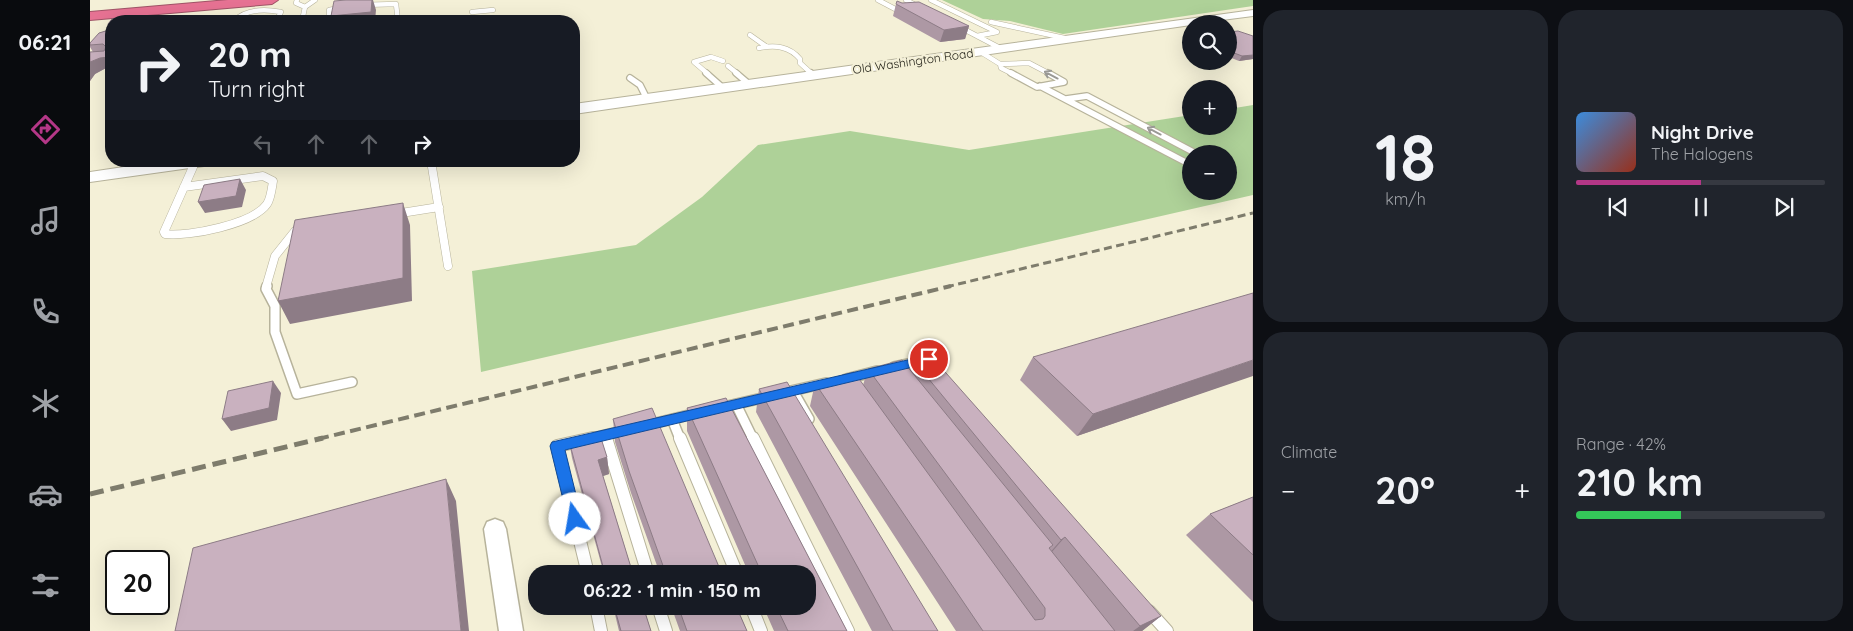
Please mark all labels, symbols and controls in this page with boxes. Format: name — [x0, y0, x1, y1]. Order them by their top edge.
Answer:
map controls — [1182, 15, 1237, 200]
button: search — [1182, 15, 1237, 70]
text: 06:21 — [19, 28, 71, 56]
text: 20 m — [208, 32, 291, 76]
icon: right — [125, 35, 190, 100]
street label: Old Washington Road — [852, 45, 974, 77]
one-way arrow — [1044, 69, 1059, 79]
text: Turn right — [208, 75, 305, 103]
button: + — [1182, 80, 1237, 135]
icon: directions — [28, 112, 63, 147]
text: 18 — [1375, 116, 1436, 197]
text: Night Drive — [1651, 120, 1754, 144]
one-way arrow — [1147, 126, 1162, 135]
icon: left — [249, 130, 277, 158]
icon: ahead — [302, 130, 330, 158]
icon: ahead — [355, 130, 383, 158]
icon: right — [408, 130, 436, 158]
text: The Halogens — [1651, 144, 1753, 164]
button: − — [1182, 145, 1237, 200]
text: km/h — [1385, 189, 1426, 209]
icon: previous — [1604, 193, 1632, 221]
icon: pause — [1687, 193, 1715, 221]
icon: next — [1770, 193, 1798, 221]
icon: music — [28, 203, 63, 238]
icon: phone — [28, 294, 63, 329]
pin — [908, 338, 950, 380]
icon: arrive — [915, 345, 943, 373]
icon: climate — [28, 386, 63, 421]
text: Range · 42% — [1576, 434, 1666, 454]
text: Climate — [1281, 442, 1337, 462]
text: 210 km — [1576, 458, 1703, 506]
text: 20° — [1375, 466, 1435, 514]
text: − — [1281, 473, 1296, 508]
text: + — [1514, 473, 1530, 508]
icon: car — [28, 477, 63, 512]
position arrow — [548, 492, 600, 544]
speed limit sign: 20 — [105, 550, 170, 615]
icon: filters — [28, 568, 63, 603]
text: 06:22 · 1 min · 150 m — [583, 578, 761, 602]

